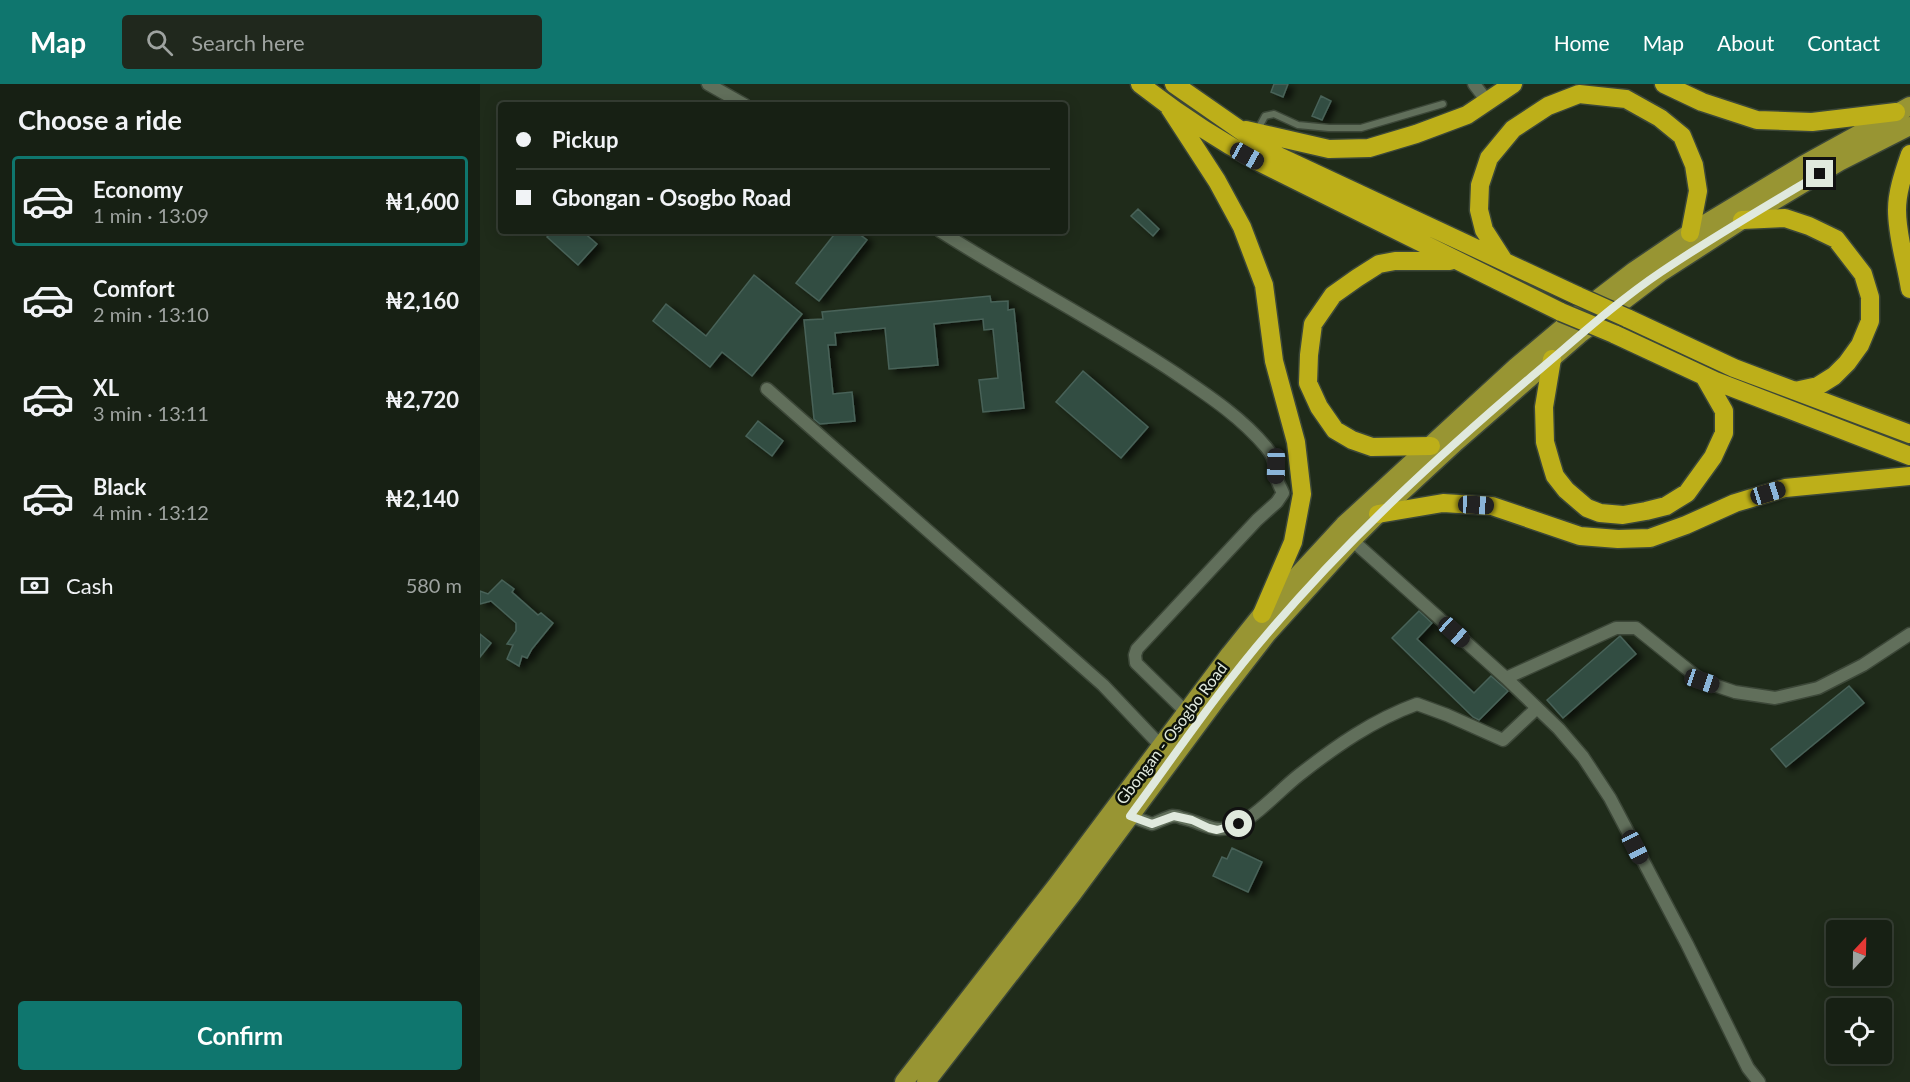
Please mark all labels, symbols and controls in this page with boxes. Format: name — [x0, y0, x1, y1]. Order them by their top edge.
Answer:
search box — [122, 15, 542, 69]
text: Map — [30, 25, 86, 59]
icon: search — [143, 26, 176, 59]
text: Search here — [191, 29, 305, 56]
text: Home — [1554, 30, 1610, 55]
text: Map — [1643, 30, 1684, 55]
text: About — [1717, 30, 1774, 55]
text: Contact — [1807, 30, 1880, 55]
text: Choose a ride — [18, 103, 182, 136]
text: Pickup — [552, 126, 618, 153]
car — [1227, 139, 1267, 173]
route end — [1806, 160, 1833, 187]
icon: car — [21, 174, 75, 228]
text: Economy — [93, 176, 183, 203]
text: Gbongan - Osogbo Road — [552, 184, 791, 211]
text: ₦1,600 — [385, 188, 459, 215]
text: 1 min · 13:09 — [93, 203, 209, 227]
icon: car — [21, 273, 75, 327]
text: Comfort — [93, 275, 175, 302]
text: ₦2,160 — [385, 287, 459, 314]
text: 2 min · 13:10 — [93, 302, 209, 326]
icon: car — [21, 372, 75, 426]
text: XL — [93, 374, 119, 401]
text: ₦2,720 — [385, 386, 459, 413]
text: 3 min · 13:11 — [93, 401, 209, 425]
car — [1267, 448, 1285, 484]
icon: car — [21, 471, 75, 525]
text: Black — [93, 473, 146, 500]
car — [1748, 479, 1788, 507]
text: ₦2,140 — [385, 485, 459, 512]
car — [1458, 495, 1494, 515]
text: 4 min · 13:12 — [93, 500, 209, 524]
icon: cash — [18, 569, 51, 602]
text: Cash — [66, 572, 113, 599]
text: 580 m — [406, 573, 462, 597]
car — [1435, 613, 1473, 651]
street label: Gbongan - Osogbo Road — [1112, 658, 1230, 808]
car — [1682, 667, 1722, 695]
route start — [1225, 810, 1252, 837]
car — [1619, 827, 1651, 867]
north arrow — [1826, 920, 1892, 986]
map controls — [1826, 920, 1892, 1064]
button: locate — [1826, 998, 1892, 1064]
button: Confirm — [18, 1001, 462, 1070]

